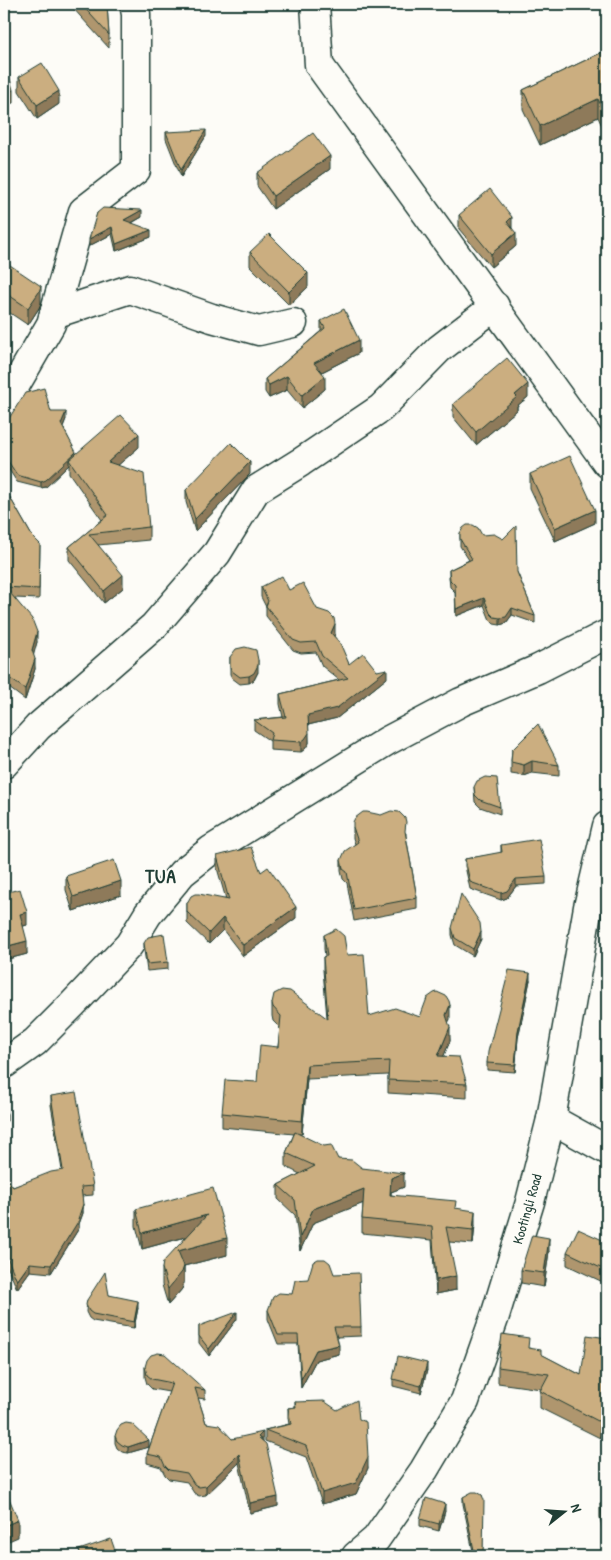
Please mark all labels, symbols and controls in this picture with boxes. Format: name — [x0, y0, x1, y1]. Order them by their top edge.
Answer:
district label: TUA — [144, 863, 177, 889]
street label: Kootingli Road — [507, 1171, 547, 1246]
north arrow — [538, 1488, 588, 1538]
text: N — [567, 1502, 587, 1515]

